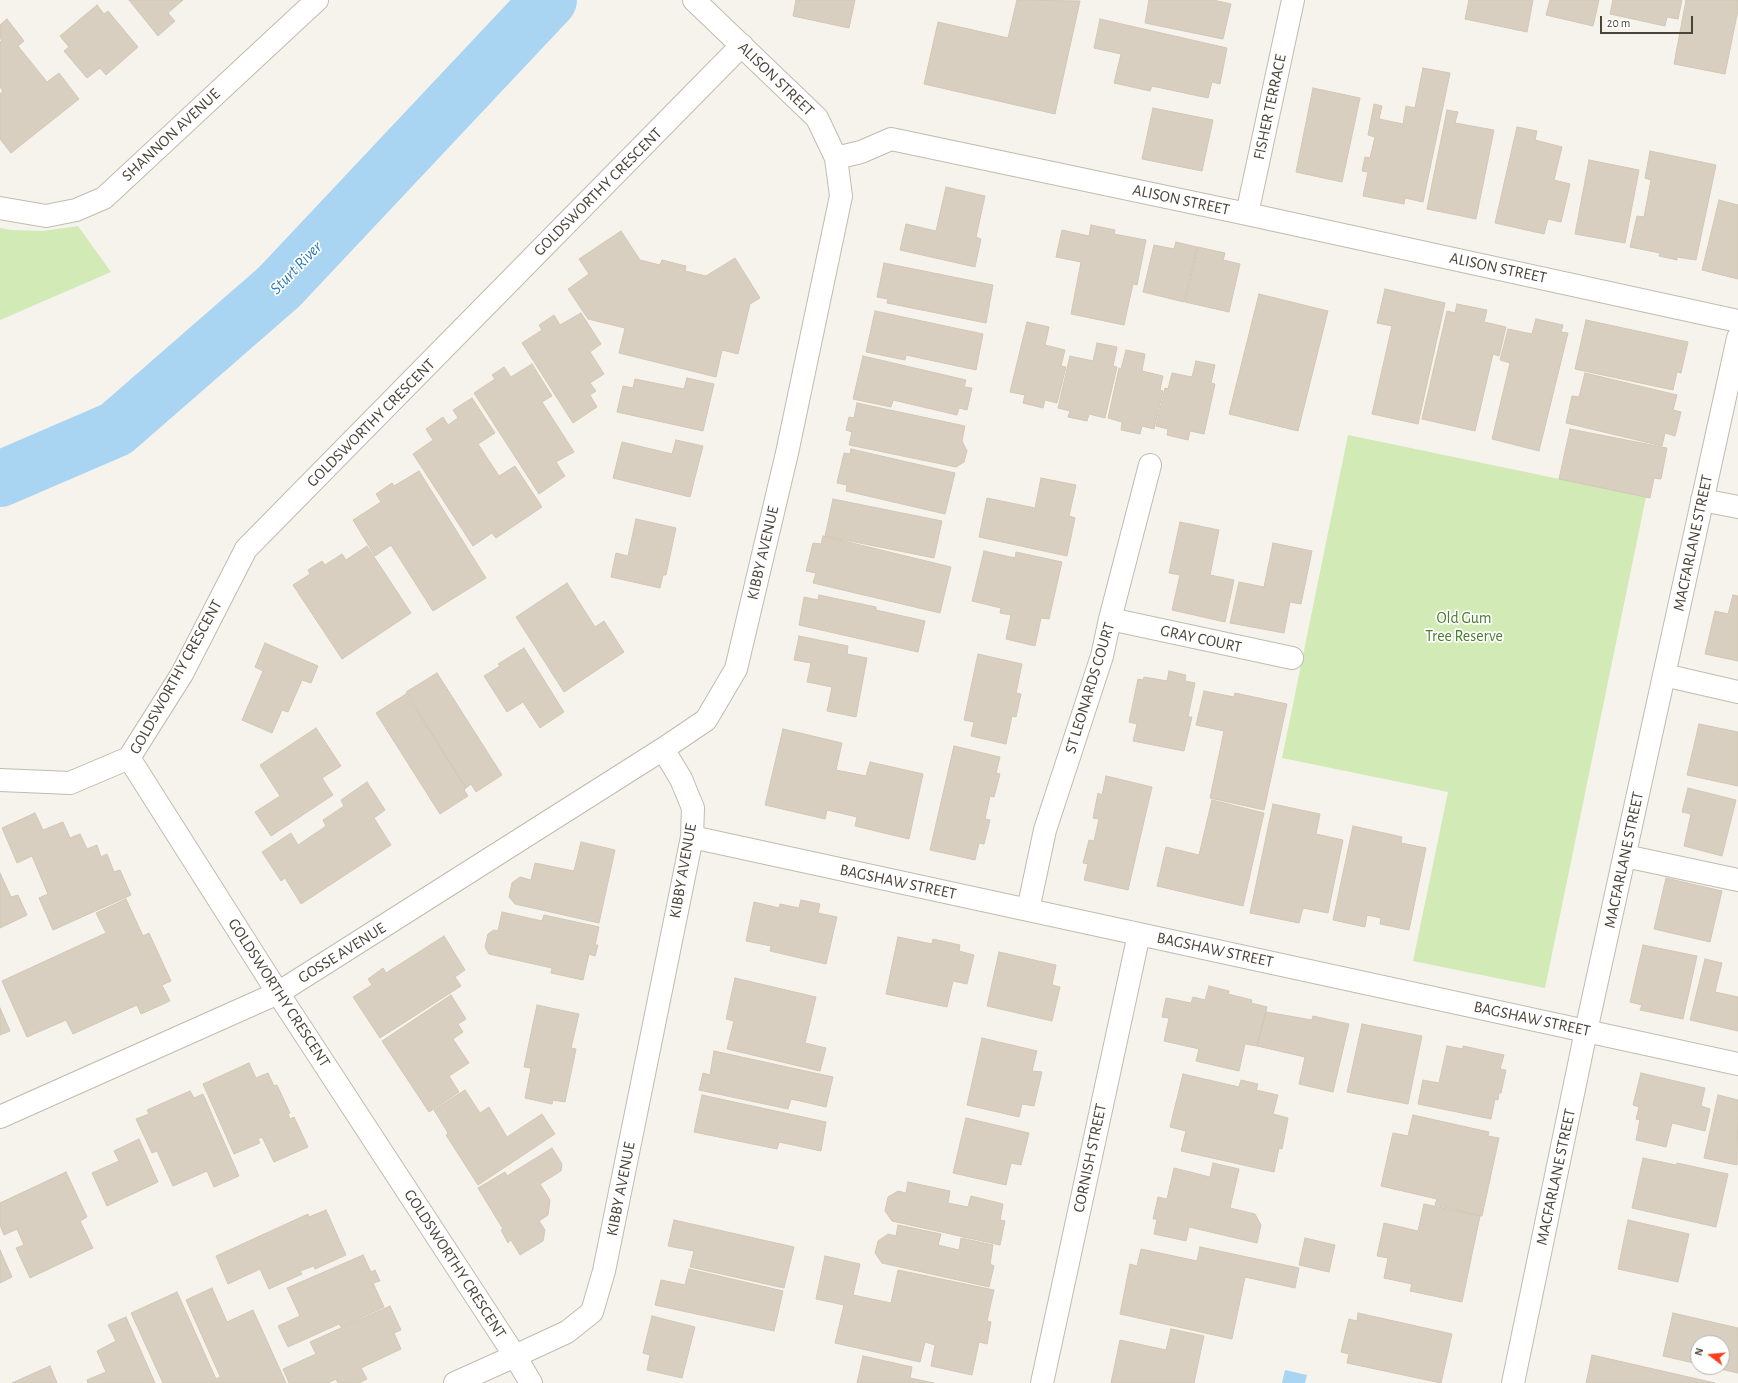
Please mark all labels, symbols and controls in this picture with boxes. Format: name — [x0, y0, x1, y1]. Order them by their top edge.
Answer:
scale bar — [1602, 8, 1695, 34]
text: 20 m — [1607, 17, 1630, 29]
street label: ALISON STREET — [734, 38, 818, 120]
street label: FISHER TERRACE — [1249, 53, 1291, 161]
street label: SHANNON AVENUE — [118, 85, 224, 185]
street label: GOLDSWORTHY CRESCENT — [530, 124, 666, 260]
street label: ALISON STREET — [1131, 180, 1231, 220]
water label: Sturt River — [266, 237, 326, 299]
street label: ALISON STREET — [1448, 248, 1548, 288]
street label: GOLDSWORTHY CRESCENT — [303, 355, 439, 491]
street label: MACFARLANE STREET — [1669, 473, 1717, 613]
street label: KIBBY AVENUE — [743, 504, 783, 602]
street label: GOLDSWORTHY CRESCENT — [125, 596, 227, 758]
park label: Old Gum Tree Reserve — [1425, 608, 1503, 646]
street label: ST LEONARDS COURT — [1061, 620, 1119, 756]
street label: GRAY COURT — [1159, 621, 1243, 657]
street label: MACFARLANE STREET — [1600, 790, 1648, 930]
street label: KIBBY AVENUE — [665, 822, 701, 920]
street label: BAGSHAW STREET — [838, 860, 958, 904]
street label: GOLDSWORTHY CRESCENT — [224, 915, 334, 1071]
street label: GOSSE AVENUE — [295, 918, 389, 988]
street label: BAGSHAW STREET — [1155, 928, 1275, 972]
street label: BAGSHAW STREET — [1472, 997, 1592, 1041]
street label: CORNISH STREET — [1069, 1102, 1111, 1214]
street label: MACFARLANE STREET — [1532, 1107, 1580, 1247]
street label: KIBBY AVENUE — [602, 1140, 640, 1238]
street label: GOLDSWORTHY CRESCENT — [400, 1186, 510, 1342]
north arrow — [1690, 1335, 1730, 1375]
text: N — [1693, 1347, 1705, 1357]

